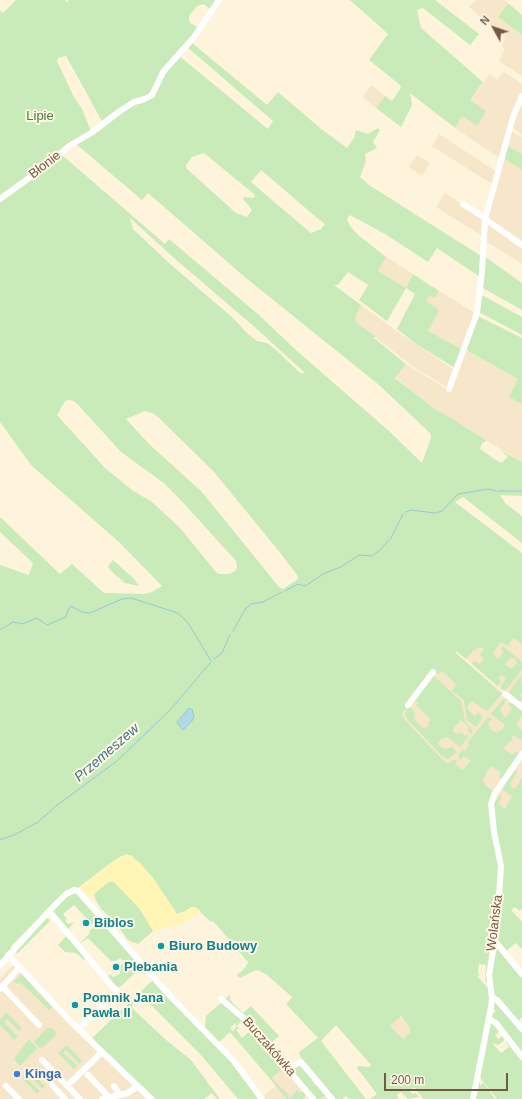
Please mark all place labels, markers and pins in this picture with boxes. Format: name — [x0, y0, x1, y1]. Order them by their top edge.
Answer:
place label: Biblos — [94, 915, 134, 931]
marker: Biblos — [81, 918, 91, 928]
place label: Biuro Budowy — [169, 938, 257, 954]
marker: Biuro Budowy — [156, 941, 166, 951]
place label: Plebania — [124, 959, 177, 975]
marker: Plebania — [111, 962, 121, 972]
place label: Pomnik Jana Pawła II — [83, 990, 163, 1021]
marker: Pomnik Jana Pawła II — [70, 1000, 80, 1010]
place label: Kinga — [25, 1066, 61, 1082]
marker: Kinga — [12, 1069, 22, 1079]

